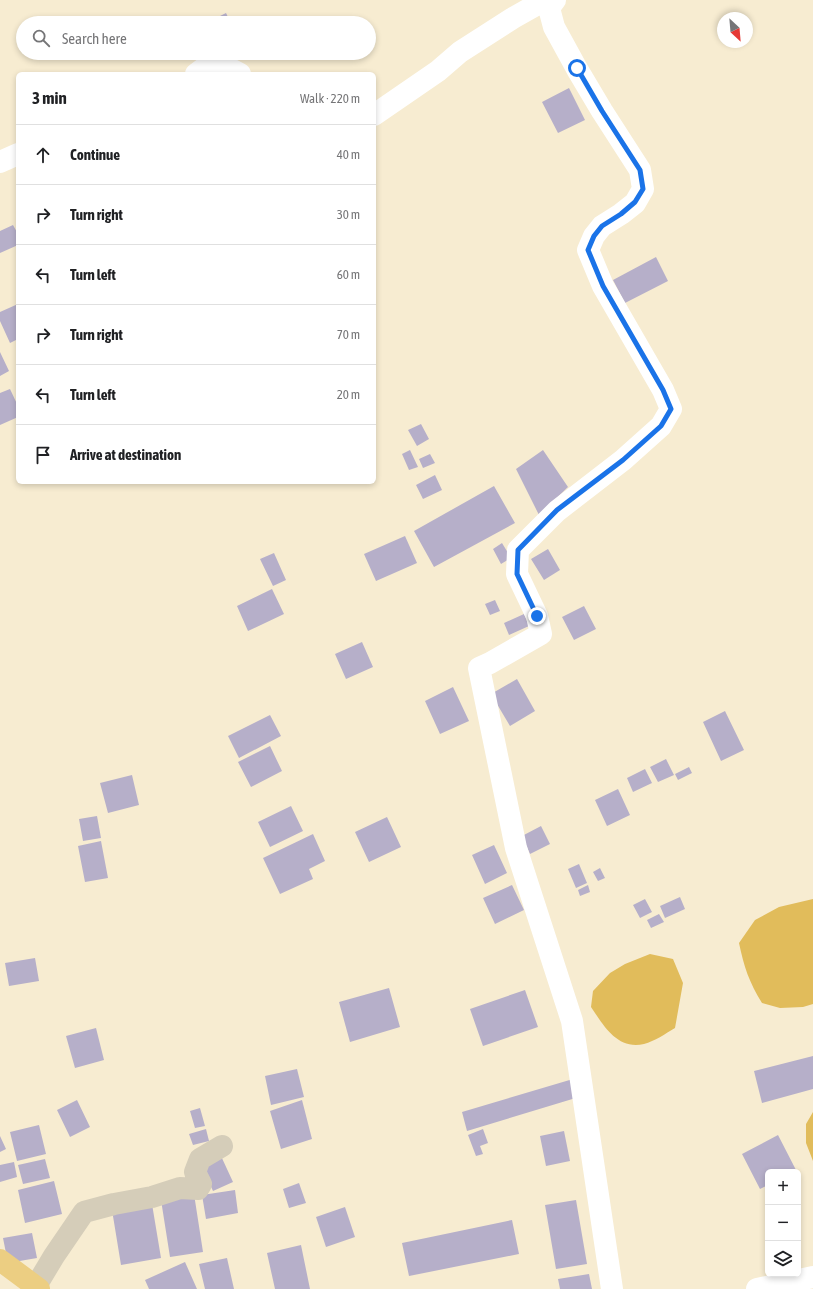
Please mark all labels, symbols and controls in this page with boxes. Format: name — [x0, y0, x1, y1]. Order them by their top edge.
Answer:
north arrow — [717, 12, 753, 48]
search box — [16, 16, 376, 60]
icon: search — [30, 27, 52, 49]
text: Search here — [62, 30, 127, 47]
route start — [568, 59, 586, 77]
text: 3 min — [32, 88, 67, 108]
text: Walk · 220 m — [300, 91, 360, 106]
icon: ahead — [32, 144, 54, 166]
text: Continue — [70, 146, 120, 163]
text: 40 m — [337, 147, 360, 162]
icon: right — [32, 204, 54, 226]
text: Turn right — [70, 206, 123, 223]
text: 30 m — [337, 207, 360, 222]
icon: left — [32, 264, 54, 286]
text: Turn left — [70, 266, 116, 283]
text: 60 m — [337, 267, 360, 282]
icon: right — [32, 324, 54, 346]
text: Turn right — [70, 326, 123, 343]
text: 70 m — [337, 327, 360, 342]
icon: left — [32, 384, 54, 406]
text: Turn left — [70, 386, 116, 403]
text: 20 m — [337, 387, 360, 402]
icon: arrive — [32, 444, 54, 466]
text: Arrive at destination — [70, 446, 181, 463]
route end — [528, 607, 546, 625]
map controls — [765, 1169, 801, 1277]
button: + — [765, 1169, 801, 1205]
button: − — [765, 1205, 801, 1241]
button: layers — [765, 1241, 801, 1277]

